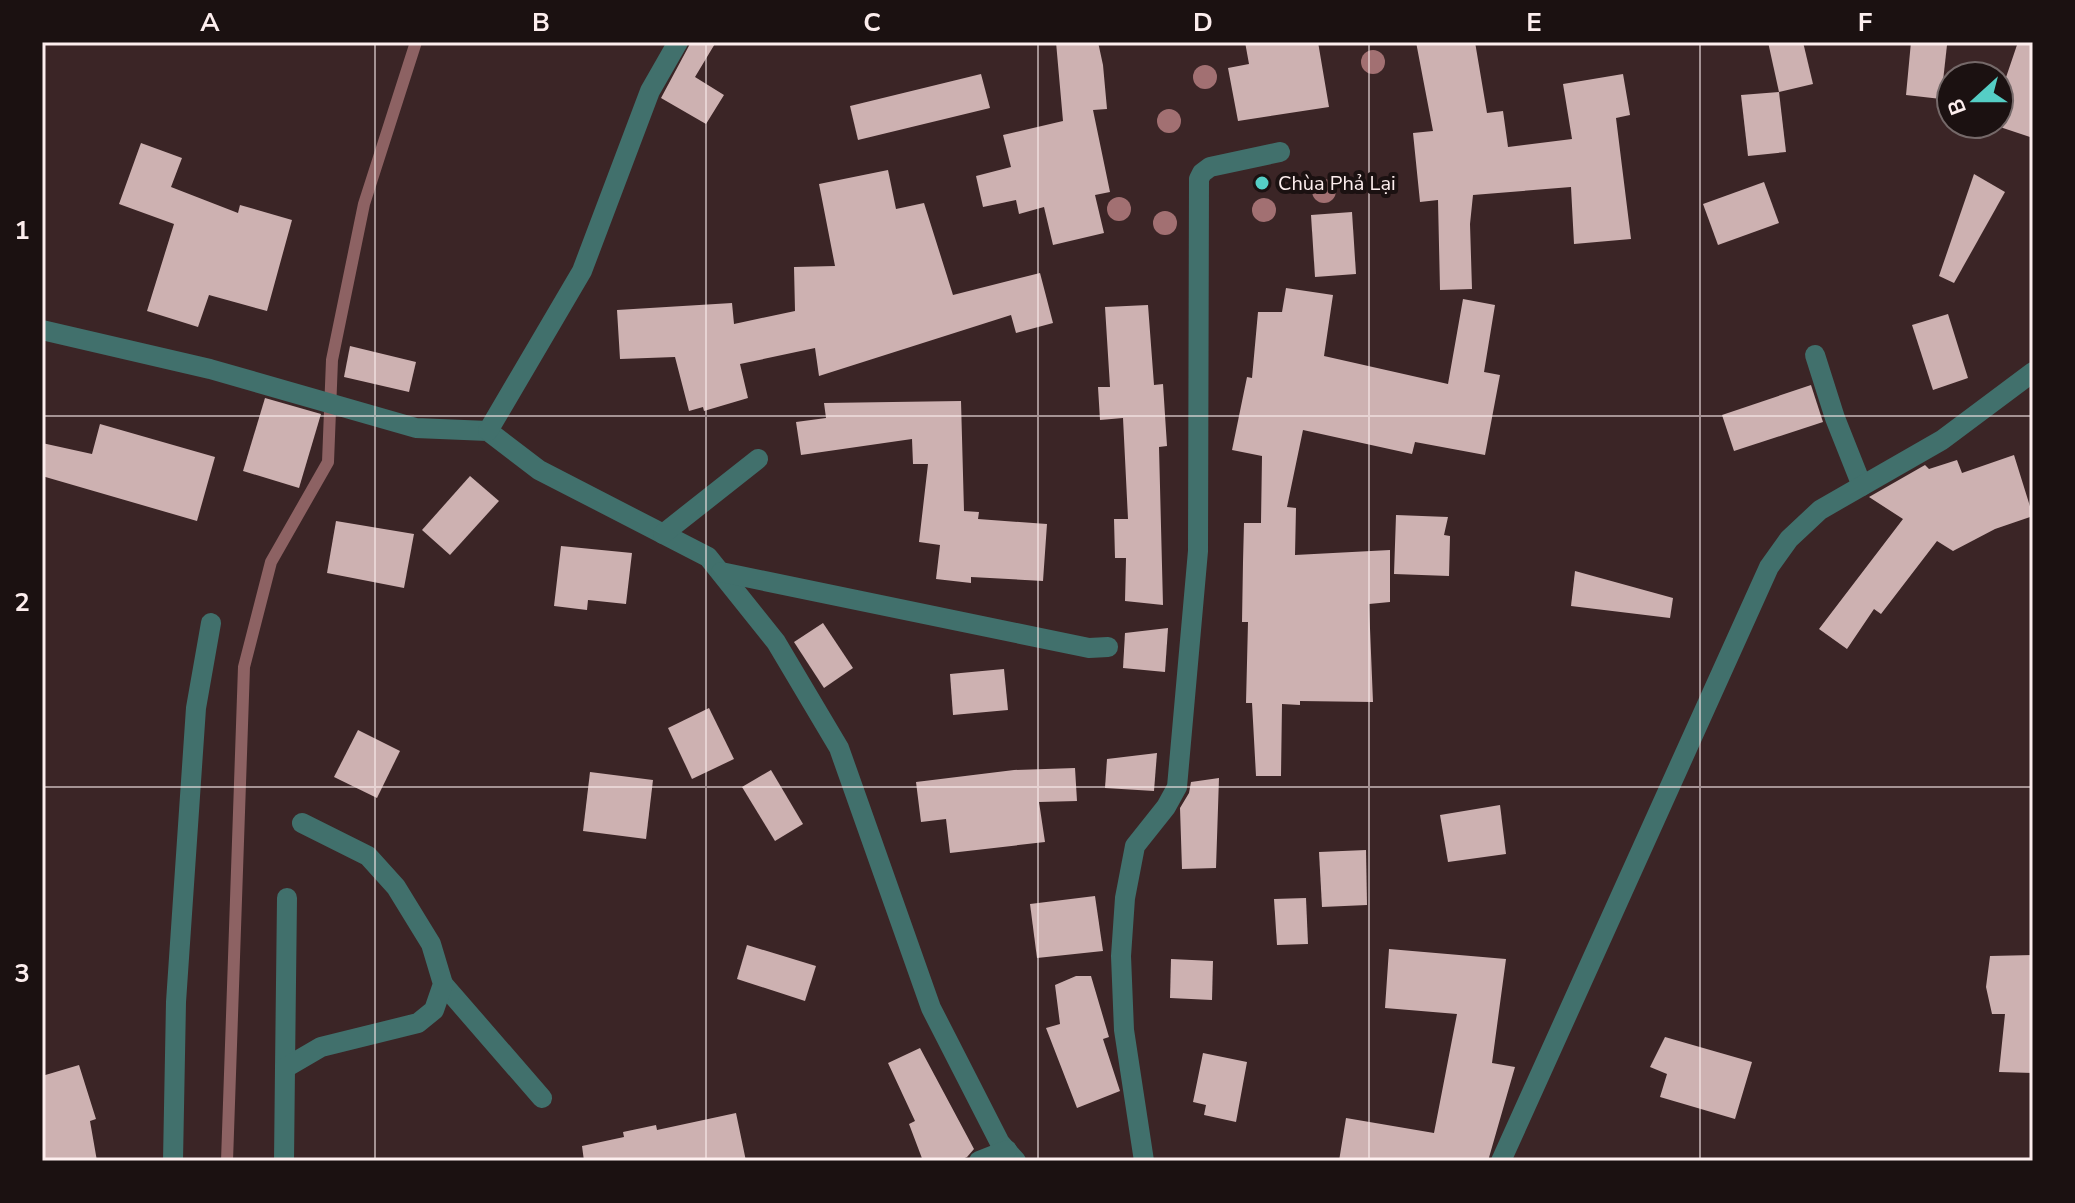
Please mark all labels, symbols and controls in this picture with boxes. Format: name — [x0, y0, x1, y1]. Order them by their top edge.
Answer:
text: A — [200, 5, 220, 40]
text: B — [532, 5, 550, 40]
text: C — [863, 5, 881, 40]
text: D — [1193, 5, 1213, 40]
text: E — [1526, 5, 1542, 40]
text: F — [1858, 5, 1872, 40]
north arrow — [1935, 60, 2015, 140]
text: B — [1941, 94, 1974, 119]
place label: Chùa Phả Lại — [1278, 170, 1396, 197]
marker: Chùa Phả Lại — [1253, 174, 1271, 192]
text: 1 — [14, 213, 30, 248]
text: 2 — [14, 585, 30, 620]
text: 3 — [14, 956, 30, 991]

